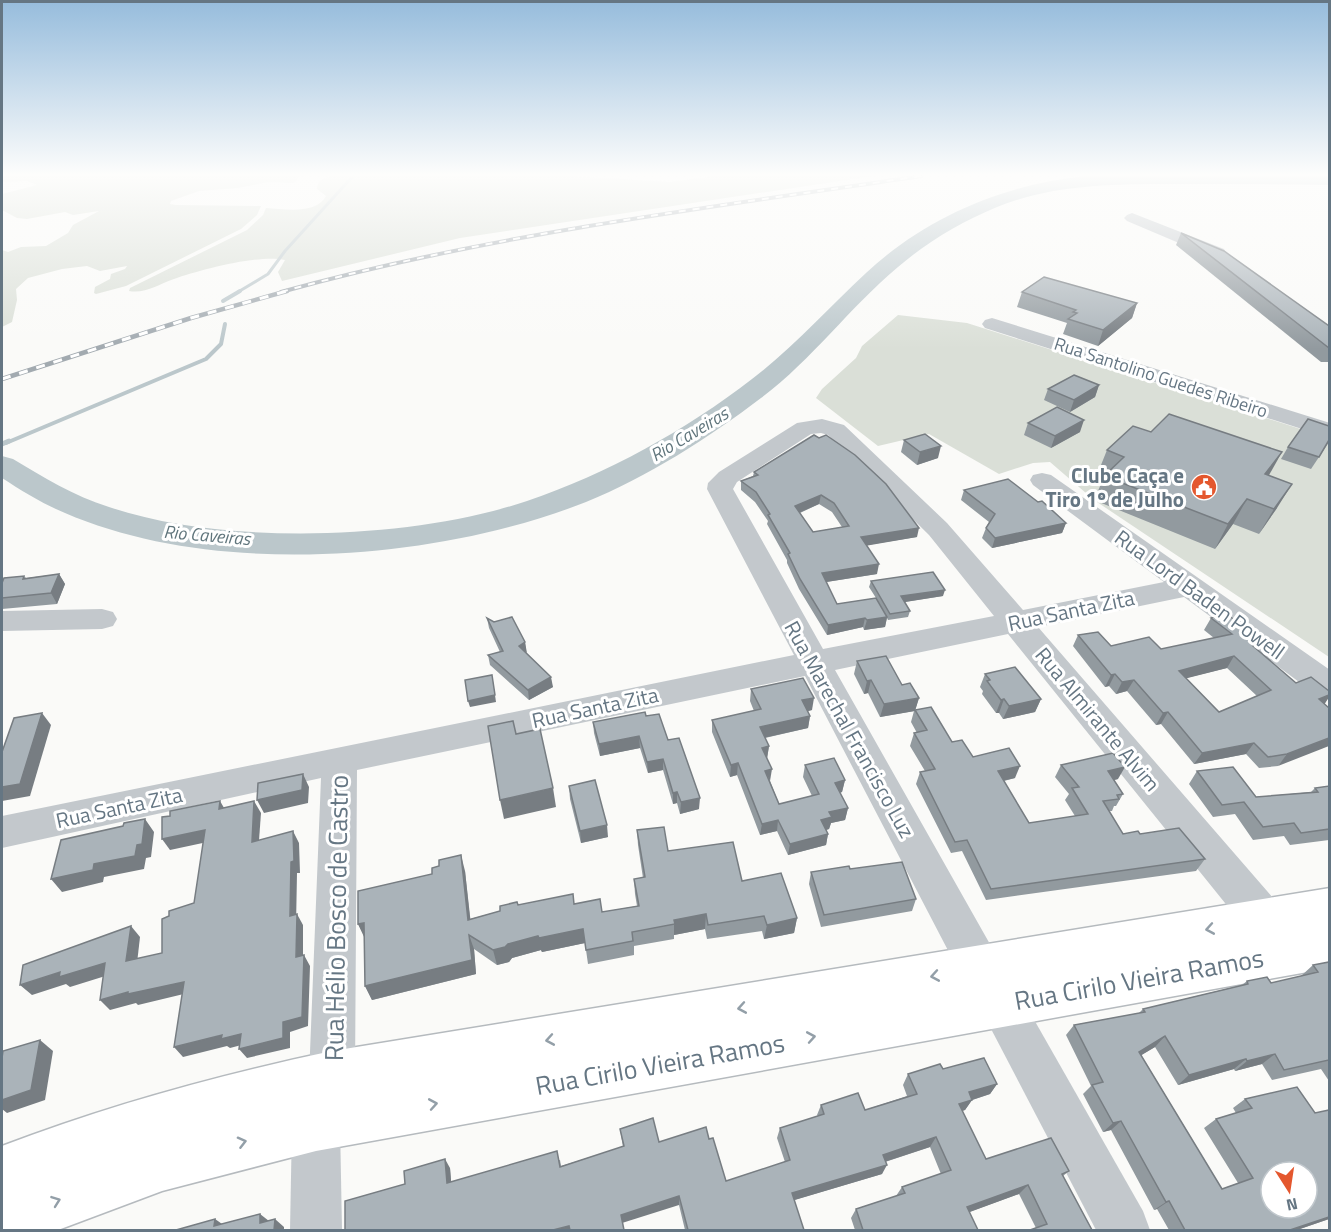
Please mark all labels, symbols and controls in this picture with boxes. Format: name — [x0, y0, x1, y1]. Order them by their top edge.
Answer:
street label: Rua Santolino Guedes Ribeiro — [1051, 330, 1271, 424]
water label: Rio Caveiras — [645, 399, 734, 468]
place label: Clube Caça e Tiro 1º de Julho — [1045, 459, 1184, 515]
public building icon: Clube Caça e Tiro 1º de Julho — [1189, 472, 1219, 502]
water label: Rio Caveiras — [163, 518, 253, 552]
street label: Rua Lord Baden Powell — [1108, 521, 1292, 667]
street label: Rua Santa Zita — [1005, 581, 1138, 639]
street label: Rua Marechal Francisco Luz — [777, 615, 923, 843]
street label: Rua Almirante Alvim — [1028, 640, 1168, 798]
street label: Rua Santa Zita — [529, 678, 662, 736]
street label: Rua Hélio Bosco de Castro — [314, 775, 358, 1061]
street label: Rua Santa Zita — [53, 778, 186, 836]
one-way arrow — [1205, 922, 1215, 935]
street label: Rua Cirilo Vieira Ramos — [1011, 938, 1267, 1020]
one-way arrow — [930, 969, 939, 981]
one-way arrow — [738, 1001, 748, 1014]
street label: Rua Cirilo Vieira Ramos — [532, 1023, 788, 1105]
one-way arrow — [806, 1031, 816, 1044]
one-way arrow — [545, 1034, 555, 1046]
one-way arrow — [427, 1098, 437, 1111]
one-way arrow — [236, 1137, 246, 1150]
north arrow — [1259, 1160, 1319, 1220]
text: N — [1284, 1192, 1300, 1218]
one-way arrow — [50, 1195, 61, 1208]

